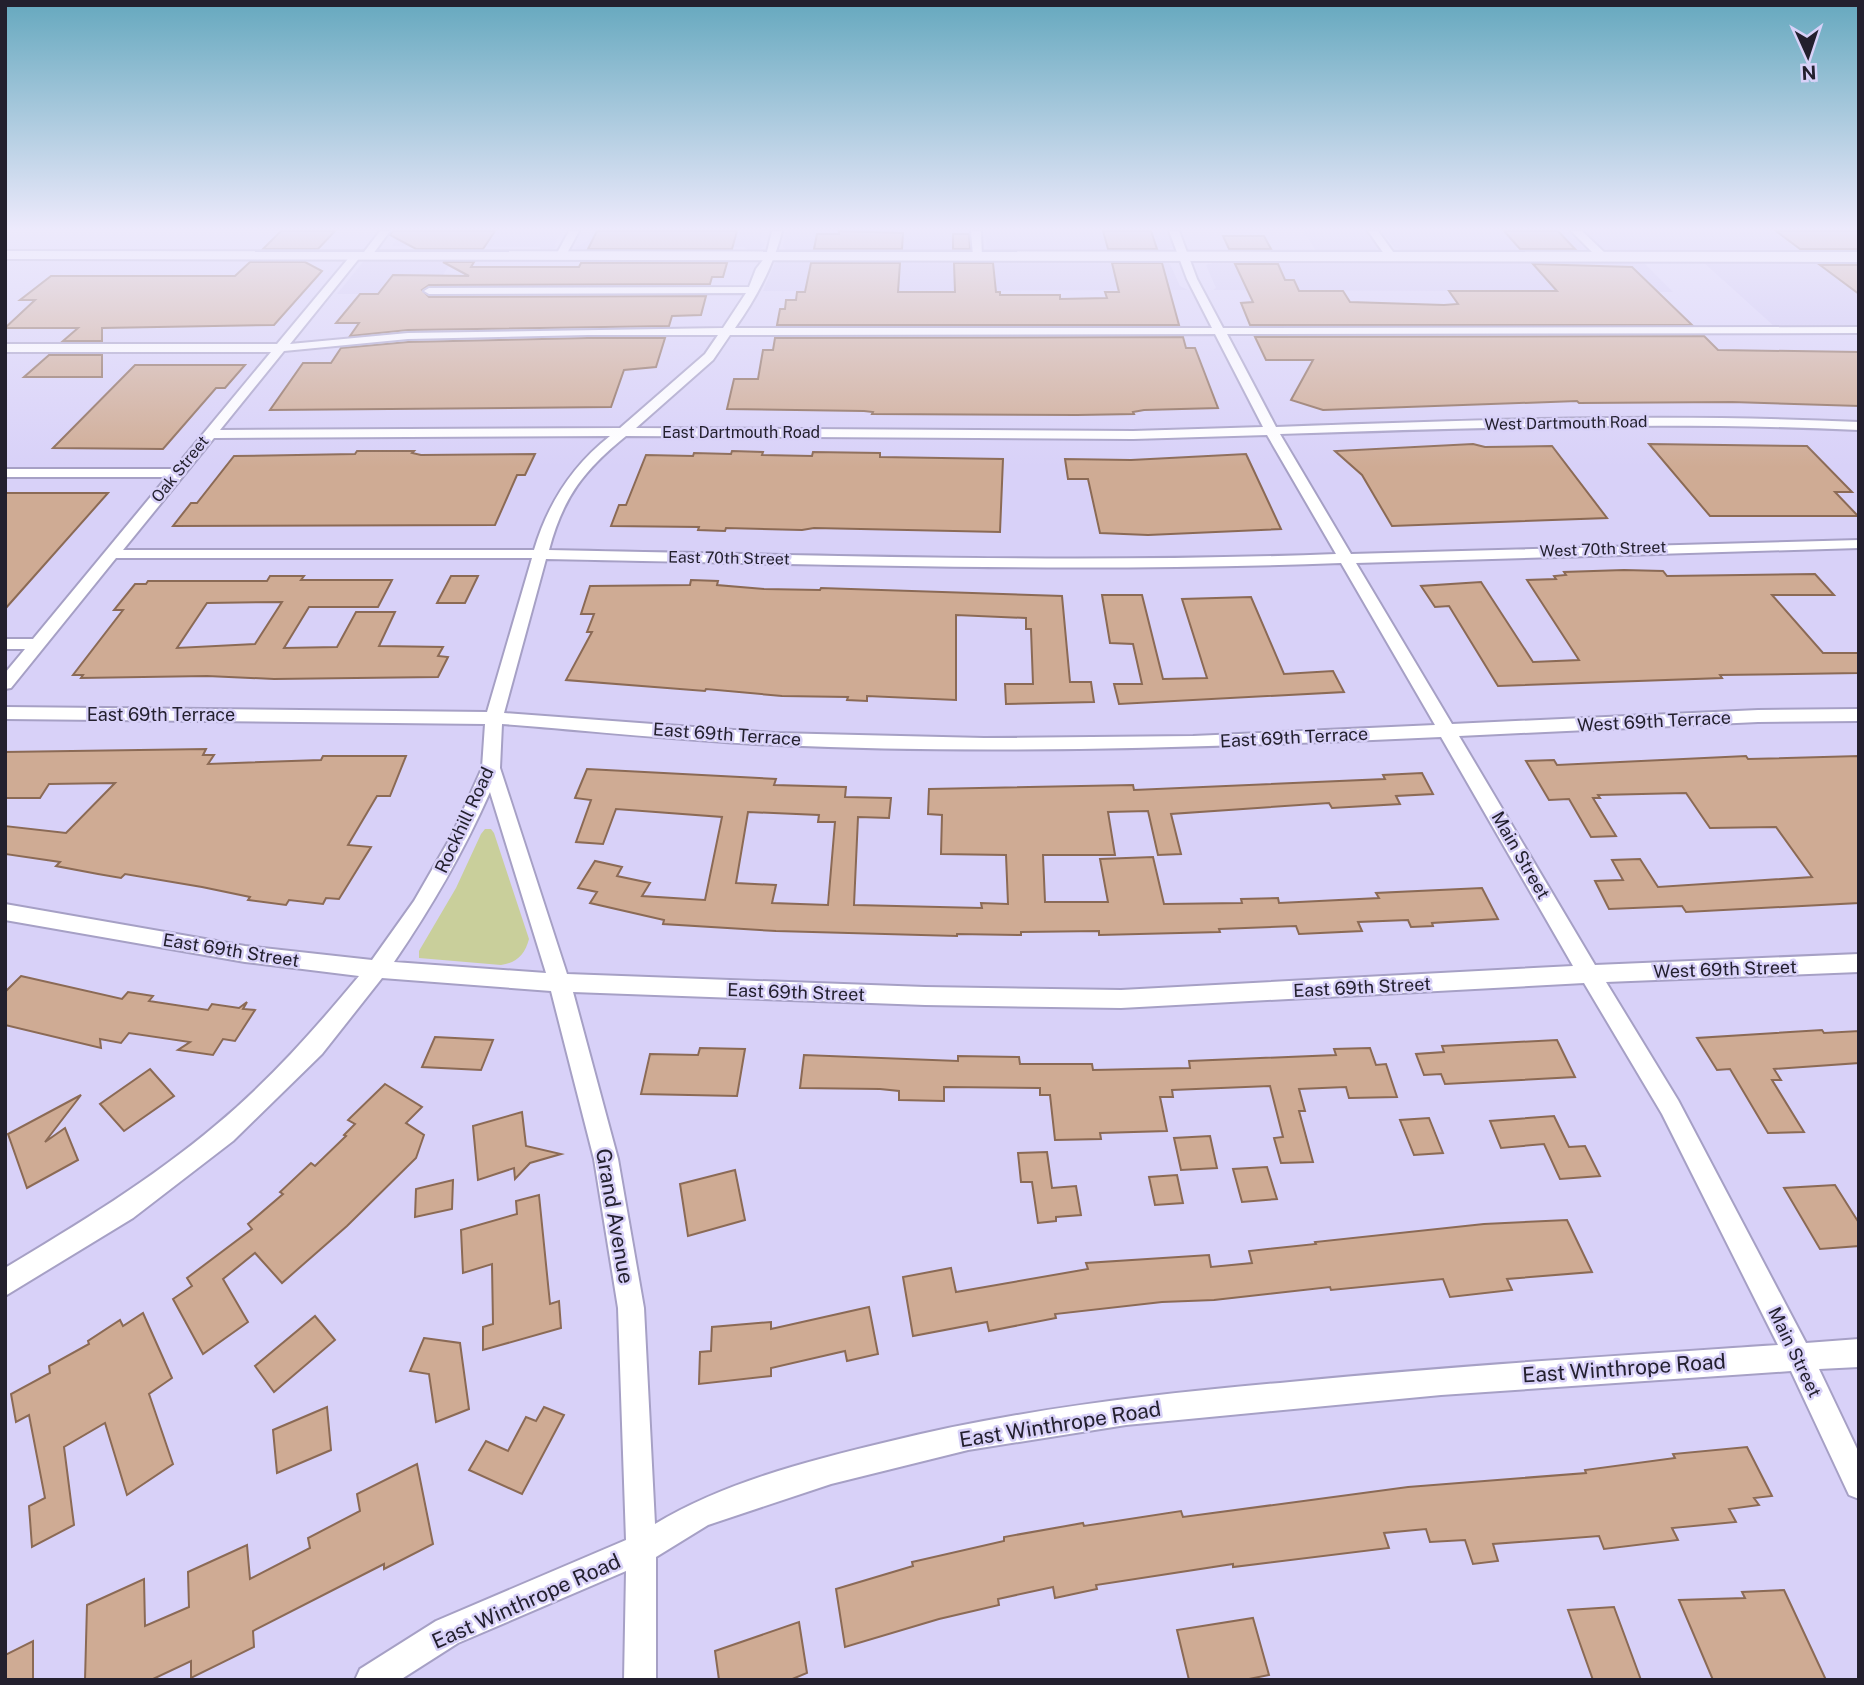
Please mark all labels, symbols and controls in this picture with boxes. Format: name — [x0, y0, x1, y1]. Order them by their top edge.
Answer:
north arrow — [1773, 21, 1843, 91]
text: N — [1801, 62, 1817, 84]
street label: West Dartmouth Road — [1484, 412, 1648, 434]
street label: East Dartmouth Road — [662, 423, 820, 442]
street label: Oak Street — [147, 432, 213, 506]
street label: West 70th Street — [1539, 537, 1667, 561]
street label: East 70th Street — [668, 547, 790, 569]
street label: East 69th Terrace — [87, 704, 235, 725]
street label: West 69th Terrace — [1577, 706, 1731, 736]
street label: East 69th Terrace — [652, 718, 802, 750]
street label: East 69th Terrace — [1219, 723, 1369, 751]
street label: Rockhill Road — [430, 764, 498, 876]
street label: Main Street — [1487, 807, 1555, 903]
street label: East 69th Street — [161, 929, 301, 971]
street label: West 69th Street — [1653, 956, 1797, 982]
street label: East 69th Street — [1293, 973, 1431, 1001]
street label: East 69th Street — [727, 979, 865, 1005]
street label: Grand Avenue — [591, 1147, 639, 1285]
street label: Main Street — [1764, 1303, 1826, 1401]
street label: East Winthrope Road — [1521, 1348, 1727, 1388]
street label: East Winthrope Road — [957, 1396, 1163, 1452]
street label: East Winthrope Road — [428, 1548, 624, 1654]

